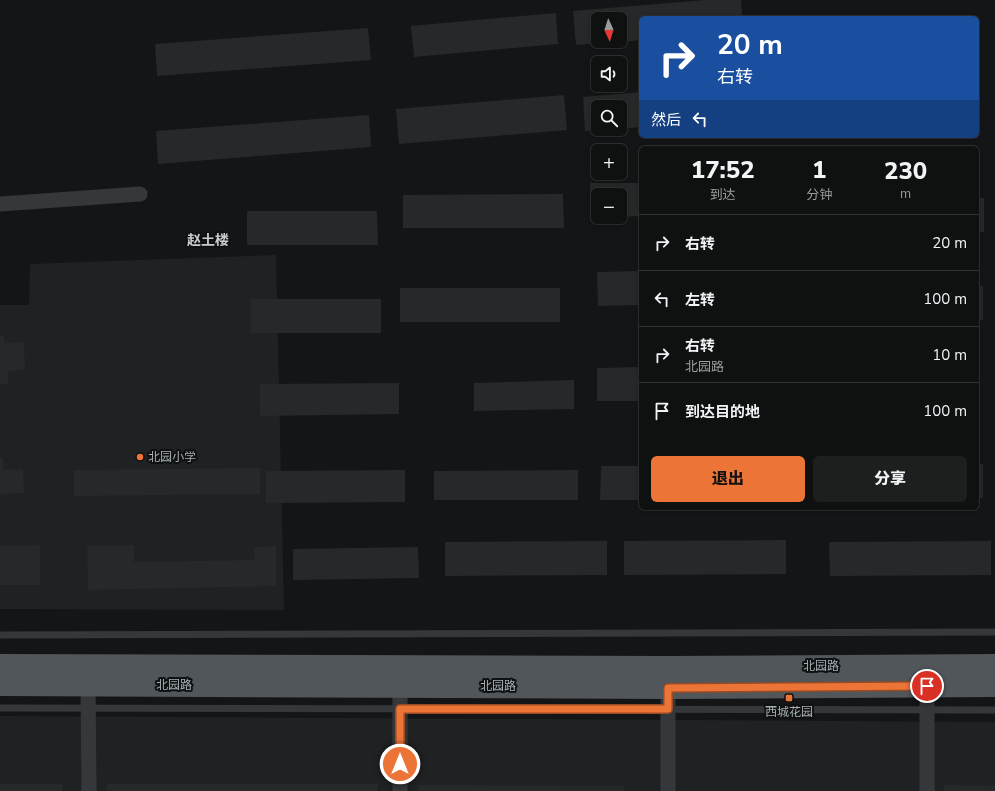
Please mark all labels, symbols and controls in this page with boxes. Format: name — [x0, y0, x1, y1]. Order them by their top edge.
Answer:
north arrow — [591, 12, 627, 48]
map controls — [591, 12, 627, 224]
text: 20 m — [717, 26, 783, 64]
icon: right — [651, 32, 703, 84]
button: sound — [591, 56, 627, 92]
text: 右转 — [717, 65, 753, 89]
button: search — [591, 100, 627, 136]
icon: left — [689, 108, 711, 130]
text: 然后 — [651, 110, 681, 130]
button: + — [591, 144, 627, 180]
text: 17:52 — [691, 154, 755, 186]
text: 1 — [812, 154, 827, 186]
text: 230 — [884, 155, 927, 187]
text: m — [900, 185, 911, 203]
text: 到达 — [710, 186, 736, 204]
text: 分钟 — [806, 186, 832, 204]
button: − — [591, 188, 627, 224]
district label: 赵土楼 — [187, 231, 229, 250]
icon: right — [651, 232, 673, 254]
text: 20 m — [932, 233, 967, 253]
text: 右转 — [685, 234, 715, 254]
icon: left — [651, 288, 673, 310]
text: 100 m — [923, 289, 967, 309]
text: 左转 — [685, 290, 715, 310]
text: 右转 — [685, 336, 715, 356]
icon: right — [651, 344, 673, 366]
text: 10 m — [932, 345, 967, 365]
text: 北园路 — [685, 358, 724, 376]
icon: arrive — [651, 400, 673, 422]
text: 100 m — [923, 401, 967, 421]
text: 到达目的地 — [685, 402, 760, 422]
place label: 北园小学 — [148, 449, 196, 465]
marker: 北园小学 — [135, 452, 145, 462]
button: 退出 — [651, 456, 805, 502]
button: 分享 — [813, 456, 967, 502]
street label: 北园路 — [803, 658, 839, 674]
pin — [910, 669, 944, 703]
icon: arrive — [916, 675, 938, 697]
street label: 北园路 — [156, 677, 192, 693]
street label: 北园路 — [480, 678, 516, 694]
marker: 西城花园 — [784, 693, 794, 703]
place label: 西城花园 — [765, 704, 813, 720]
position arrow — [379, 743, 421, 785]

